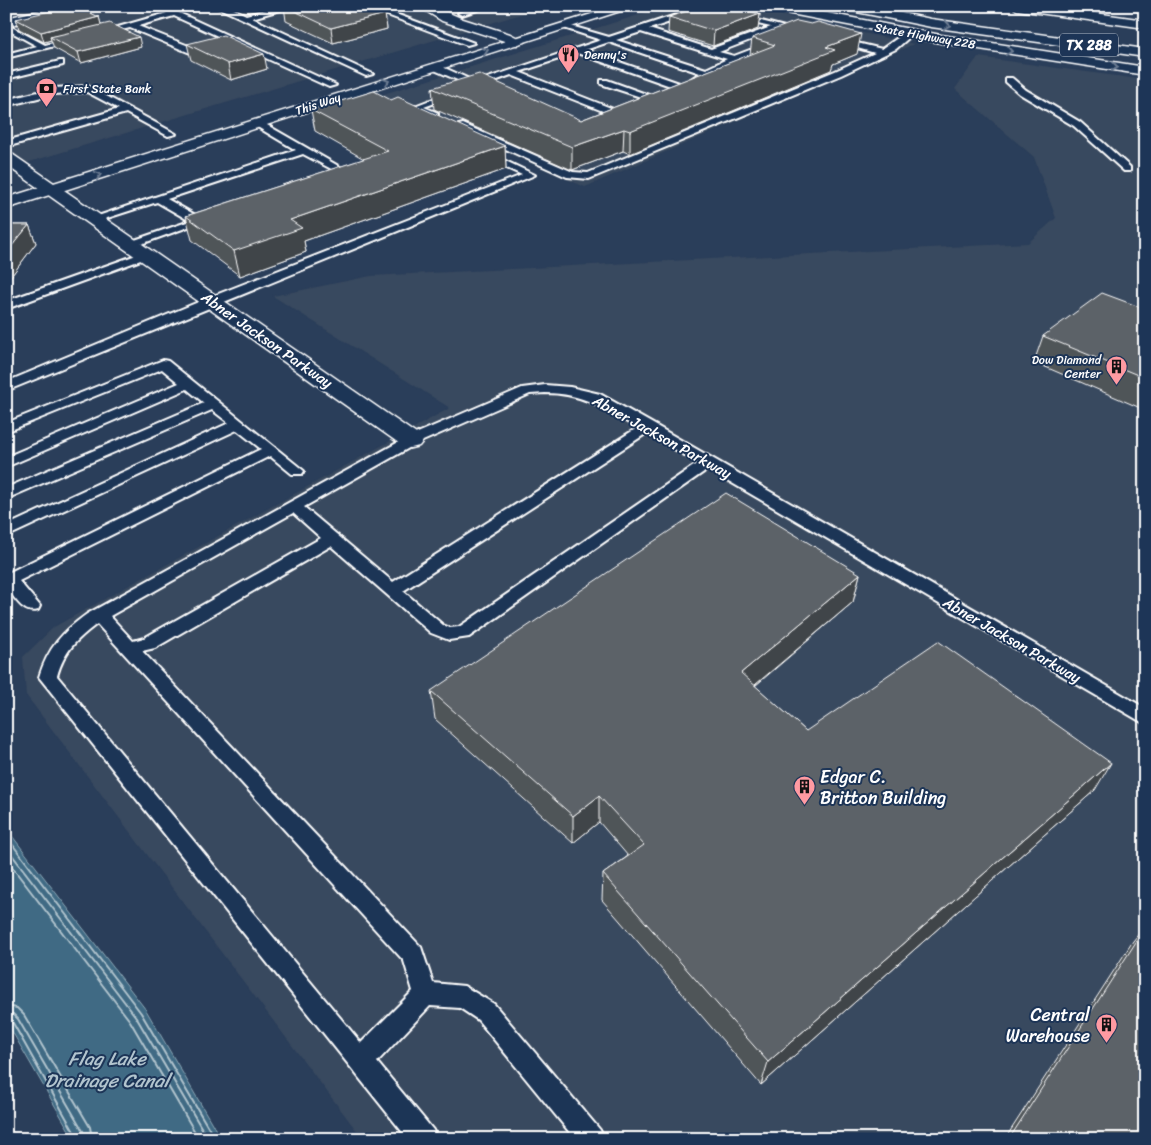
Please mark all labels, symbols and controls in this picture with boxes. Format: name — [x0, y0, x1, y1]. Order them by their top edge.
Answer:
street label: State Highway 228 — [873, 16, 977, 56]
one-way arrow — [943, 19, 951, 30]
road number: TX 288 — [1060, 34, 1118, 56]
restaurant icon: Denny's — [556, 43, 580, 74]
place label: Denny's — [584, 44, 627, 66]
one-way arrow — [1005, 45, 1013, 55]
one-way arrow — [480, 47, 488, 57]
one-way arrow — [1111, 61, 1120, 71]
bank icon: First State Bank — [35, 77, 59, 108]
place label: First State Bank — [63, 78, 152, 100]
one-way arrow — [382, 78, 390, 88]
street label: This Way — [292, 86, 344, 122]
one-way arrow — [94, 170, 102, 180]
street label: Abner Jackson Parkway — [195, 284, 338, 395]
place label: Dow Diamond Center — [1032, 349, 1103, 385]
building icon: Dow Diamond Center — [1105, 355, 1129, 386]
street label: Abner Jackson Parkway — [587, 387, 737, 486]
street label: Abner Jackson Parkway — [937, 589, 1086, 690]
place label: Edgar C. Britton Building — [820, 761, 946, 814]
building icon: Edgar C. Britton Building — [792, 775, 816, 806]
place label: Central Warehouse — [1006, 999, 1091, 1052]
building icon: Central Warehouse — [1094, 1013, 1118, 1044]
water label: Flag Lake Drainage Canal — [45, 1042, 174, 1097]

